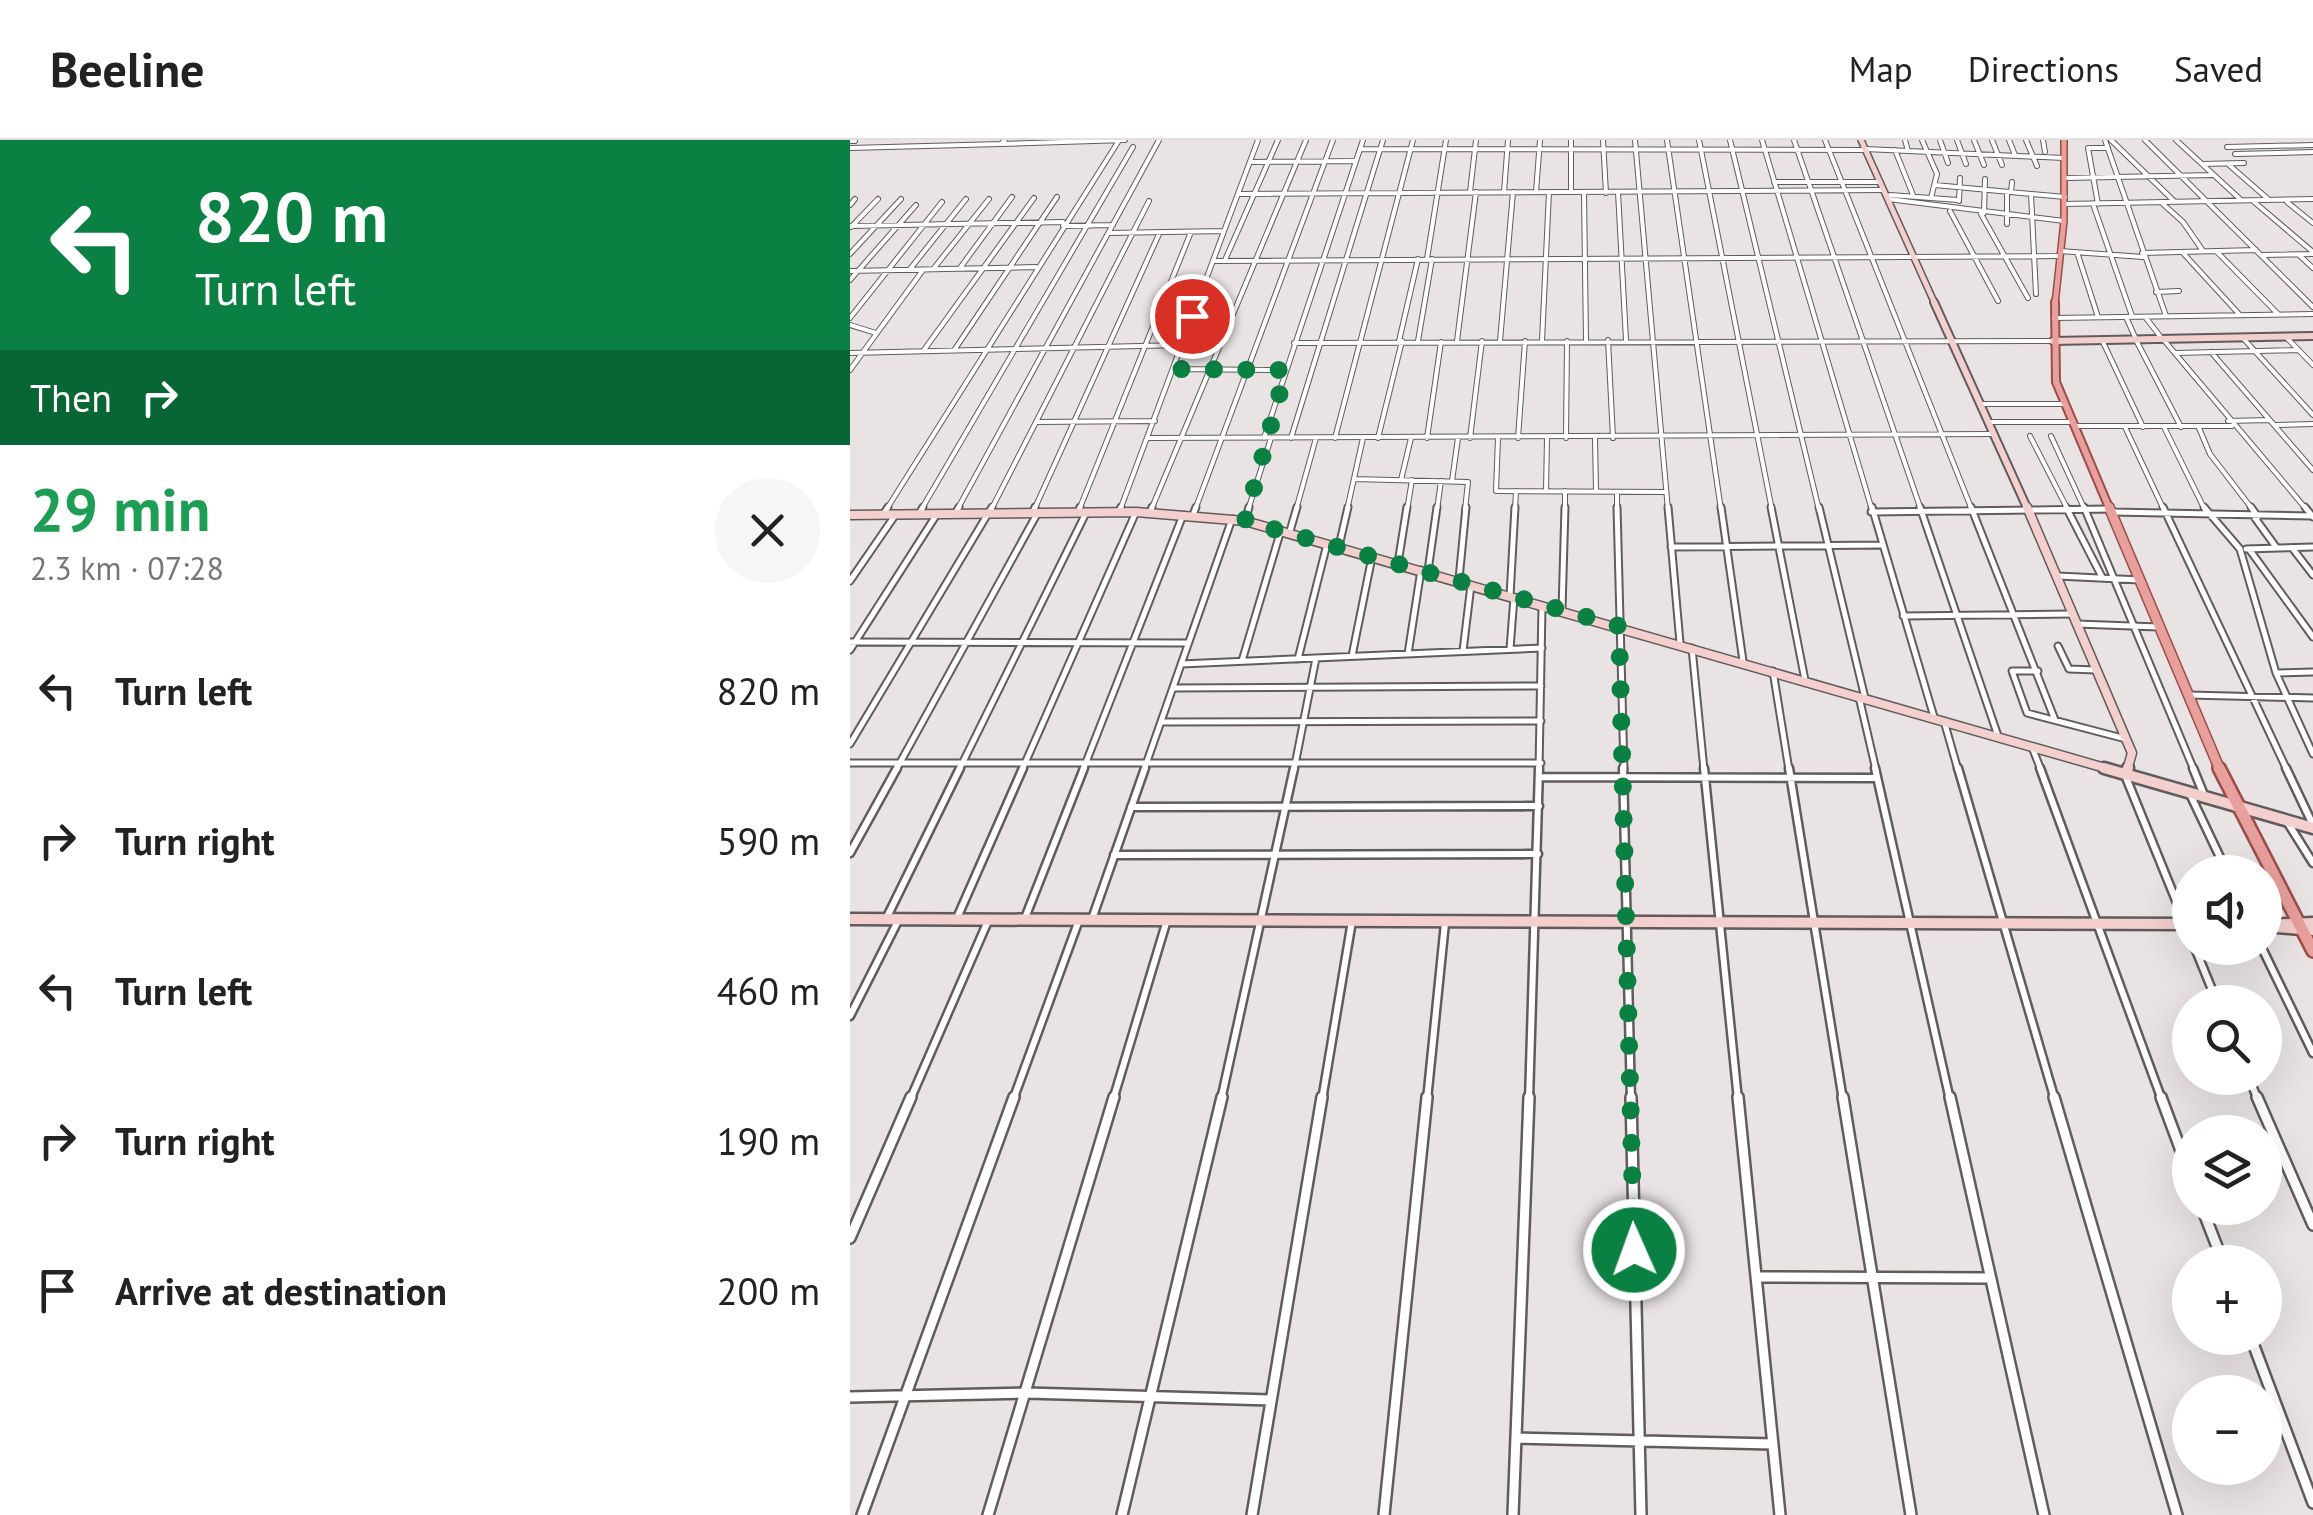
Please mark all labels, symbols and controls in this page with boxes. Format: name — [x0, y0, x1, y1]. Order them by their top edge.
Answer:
text: Beeline — [50, 38, 204, 100]
text: Map — [1849, 46, 1913, 92]
text: Directions — [1968, 46, 2119, 92]
text: Saved — [2174, 46, 2263, 92]
text: 820 m — [195, 171, 388, 261]
icon: left — [30, 180, 160, 310]
text: Turn left — [195, 259, 356, 317]
pin — [1150, 274, 1235, 359]
icon: arrive — [1165, 289, 1220, 344]
icon: right — [132, 370, 187, 425]
text: Then — [30, 373, 112, 422]
text: 29 min — [30, 470, 210, 548]
button: close — [715, 478, 820, 583]
text: 2.3 km · 07:28 — [30, 547, 224, 589]
icon: left — [30, 663, 85, 718]
text: Turn left — [115, 666, 252, 715]
text: 820 m — [717, 666, 820, 715]
icon: right — [30, 813, 85, 868]
text: Turn right — [115, 816, 275, 865]
text: 590 m — [717, 816, 820, 865]
map controls — [2172, 855, 2282, 1485]
button: sound — [2172, 855, 2282, 965]
icon: left — [30, 963, 85, 1018]
text: Turn left — [115, 966, 252, 1015]
text: 460 m — [717, 966, 820, 1015]
button: search — [2172, 985, 2282, 1095]
icon: right — [30, 1113, 85, 1168]
button: layers — [2172, 1115, 2282, 1225]
text: Turn right — [115, 1116, 275, 1165]
text: 190 m — [717, 1116, 820, 1165]
position arrow — [1582, 1198, 1686, 1302]
button: + — [2172, 1245, 2282, 1355]
icon: arrive — [30, 1263, 85, 1318]
text: Arrive at destination — [115, 1266, 447, 1315]
text: 200 m — [717, 1266, 820, 1315]
button: − — [2172, 1375, 2282, 1485]

